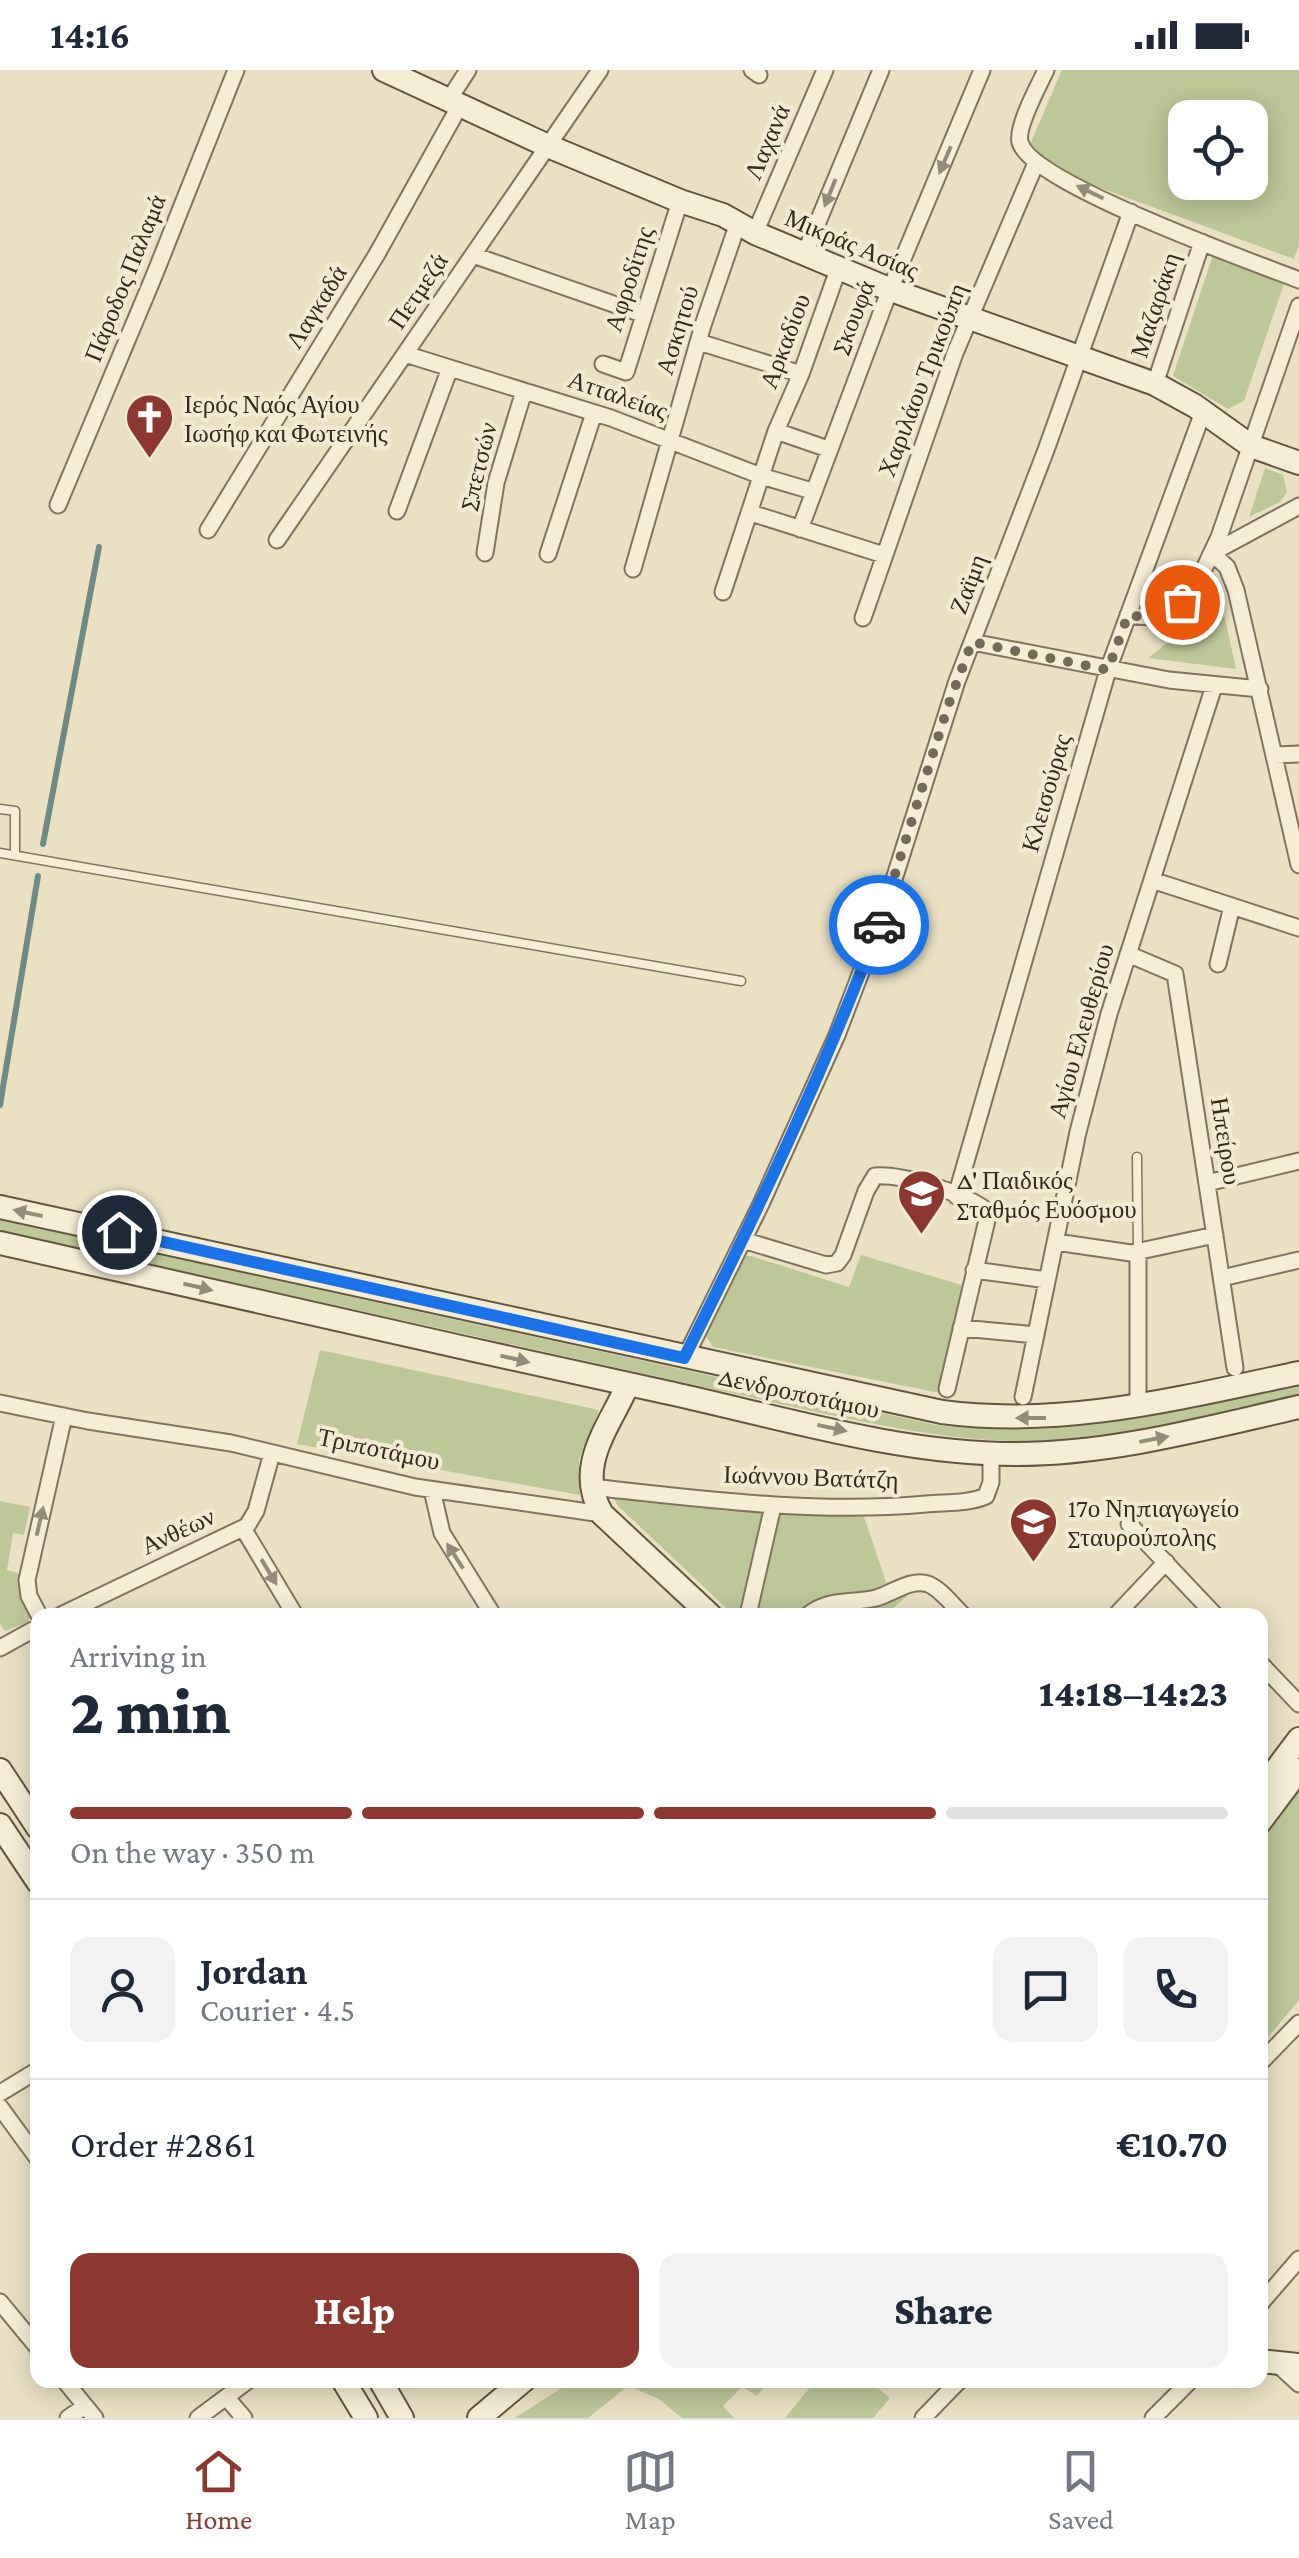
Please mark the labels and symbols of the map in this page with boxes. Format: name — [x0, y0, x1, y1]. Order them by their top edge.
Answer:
street label: Λαχανά — [739, 100, 795, 184]
one-way arrow — [936, 145, 952, 175]
one-way arrow — [822, 178, 838, 208]
one-way arrow — [1075, 184, 1104, 201]
street label: Πάροδος Παλαμά — [79, 190, 171, 366]
street label: Μικράς Ασίας — [781, 204, 923, 284]
street label: Αφροδίτης — [599, 223, 659, 335]
street label: Πετμεζά — [383, 248, 453, 334]
street label: Μαζαράκη — [1125, 249, 1185, 361]
street label: Λαγκαδά — [280, 261, 352, 353]
street label: Σκουφά — [826, 276, 880, 358]
street label: Χαριλάου Τρικούπη — [873, 279, 971, 481]
street label: Ασκητού — [651, 282, 703, 378]
street label: Αρκαδίου — [755, 290, 815, 392]
street label: Ατταλείας — [565, 365, 671, 425]
place label: Ιερός Ναός Αγίου Ιωσήφ και Φωτεινής — [184, 391, 388, 447]
church icon: Ιερός Ναός Αγίου Ιωσήφ και Φωτεινής — [123, 392, 175, 460]
street label: Σπετσών — [454, 419, 502, 513]
street label: Ζαϊμη — [944, 550, 992, 618]
pin — [1140, 560, 1225, 645]
street label: Κλεισούρας — [1016, 731, 1076, 855]
courier — [829, 875, 929, 975]
street label: Αγίου Ελευθερίου — [1043, 941, 1119, 1121]
street label: Ηπείρου — [1206, 1095, 1246, 1187]
place label: Δ' Παιδικός Σταθμός Ευόσμου — [957, 1167, 1137, 1223]
school or university icon: Δ' Παιδικός Σταθμός Ευόσμου — [896, 1168, 948, 1236]
pin — [77, 1190, 162, 1275]
one-way arrow — [12, 1204, 43, 1220]
one-way arrow — [182, 1280, 213, 1296]
one-way arrow — [500, 1352, 531, 1367]
street label: Δενδροποτάμου — [716, 1363, 882, 1423]
one-way arrow — [1014, 1410, 1046, 1426]
one-way arrow — [817, 1421, 848, 1437]
street label: Τριποτάμου — [316, 1423, 442, 1475]
one-way arrow — [1139, 1431, 1170, 1446]
street label: Ιωάννου Βατάτζη — [723, 1460, 899, 1494]
place label: 17ο Νηπιαγωγείο Σταυρούπολης — [1068, 1495, 1239, 1551]
school or university icon: 17ο Νηπιαγωγείο Σταυρούπολης — [1007, 1496, 1059, 1564]
street label: Ανθέων — [137, 1502, 219, 1560]
one-way arrow — [33, 1506, 48, 1537]
one-way arrow — [447, 1542, 465, 1569]
one-way arrow — [260, 1558, 277, 1586]

